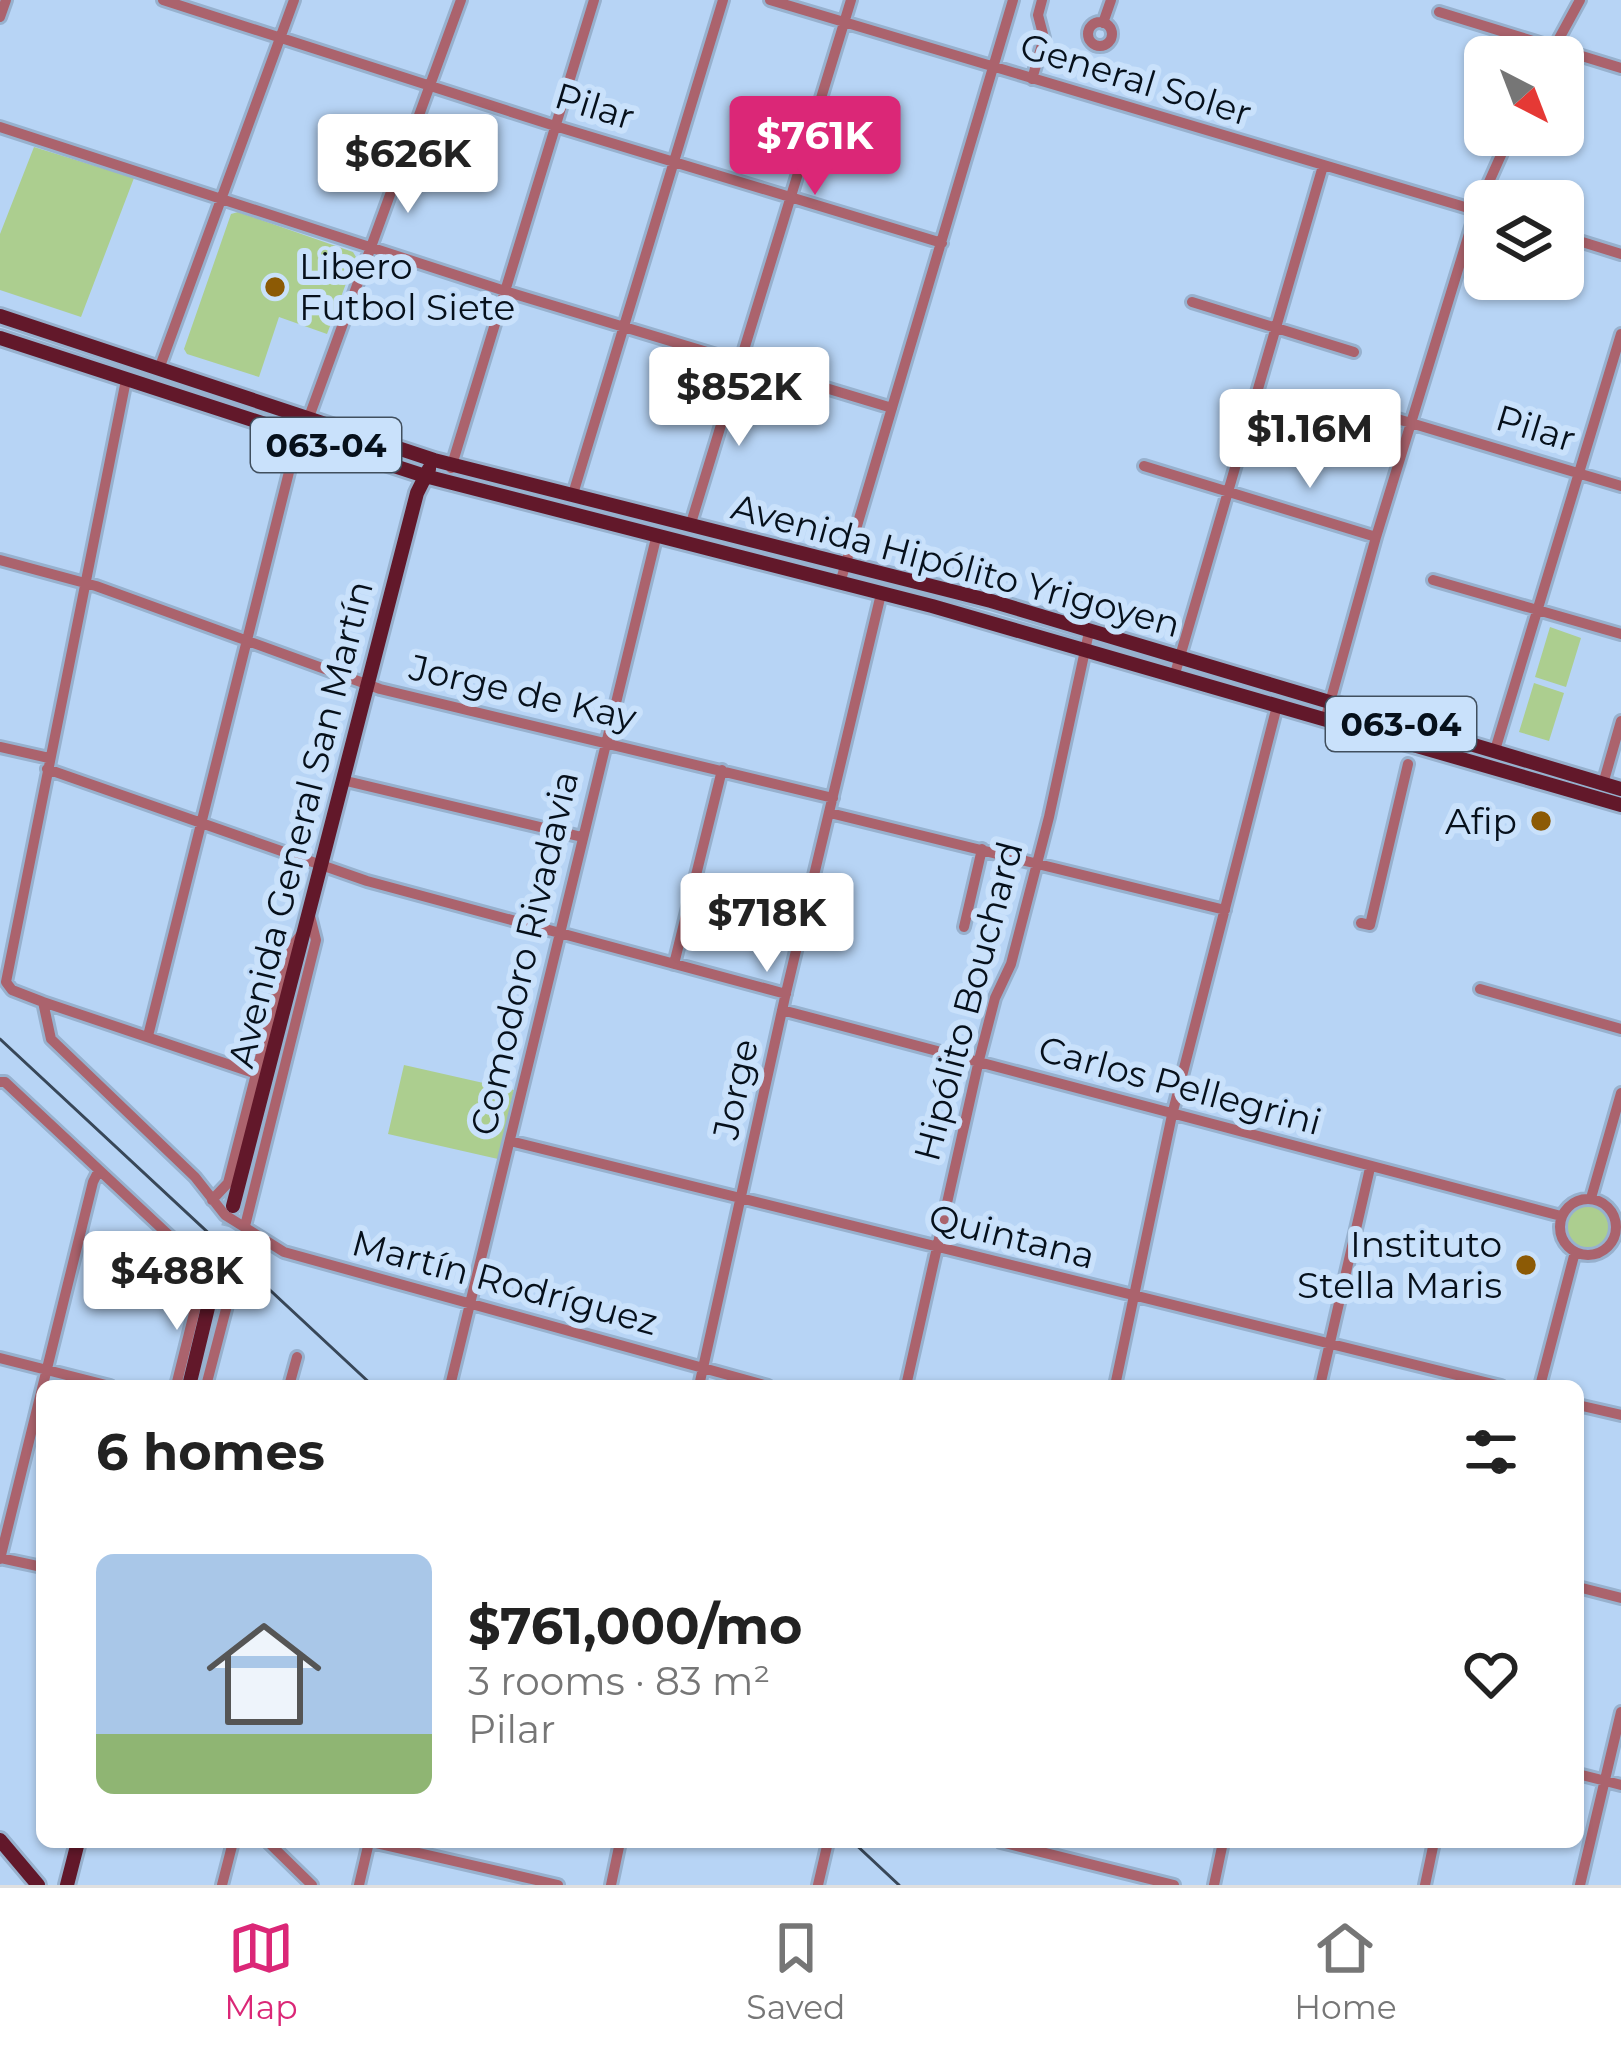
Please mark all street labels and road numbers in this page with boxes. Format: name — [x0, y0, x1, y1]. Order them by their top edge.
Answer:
street label: General Soler — [1015, 23, 1257, 135]
street label: Pilar — [550, 73, 640, 139]
street label: Pilar — [1491, 395, 1581, 461]
road number: 063-04 — [251, 418, 401, 472]
street label: Avenida Hipólito Yrigoyen — [727, 484, 1185, 646]
street label: Avenida General San Martín — [218, 576, 382, 1072]
street label: Jorge de Kay — [404, 644, 641, 740]
road number: 063-04 — [1326, 697, 1476, 751]
street label: Comodoro Rivadavia — [461, 767, 587, 1139]
street label: Hipólito Bouchard — [904, 837, 1032, 1165]
street label: Carlos Pellegrini — [1034, 1026, 1326, 1144]
street label: Jorge — [703, 1035, 767, 1144]
street label: Quintana — [925, 1194, 1099, 1278]
street label: Martín Rodríguez — [347, 1220, 663, 1344]

